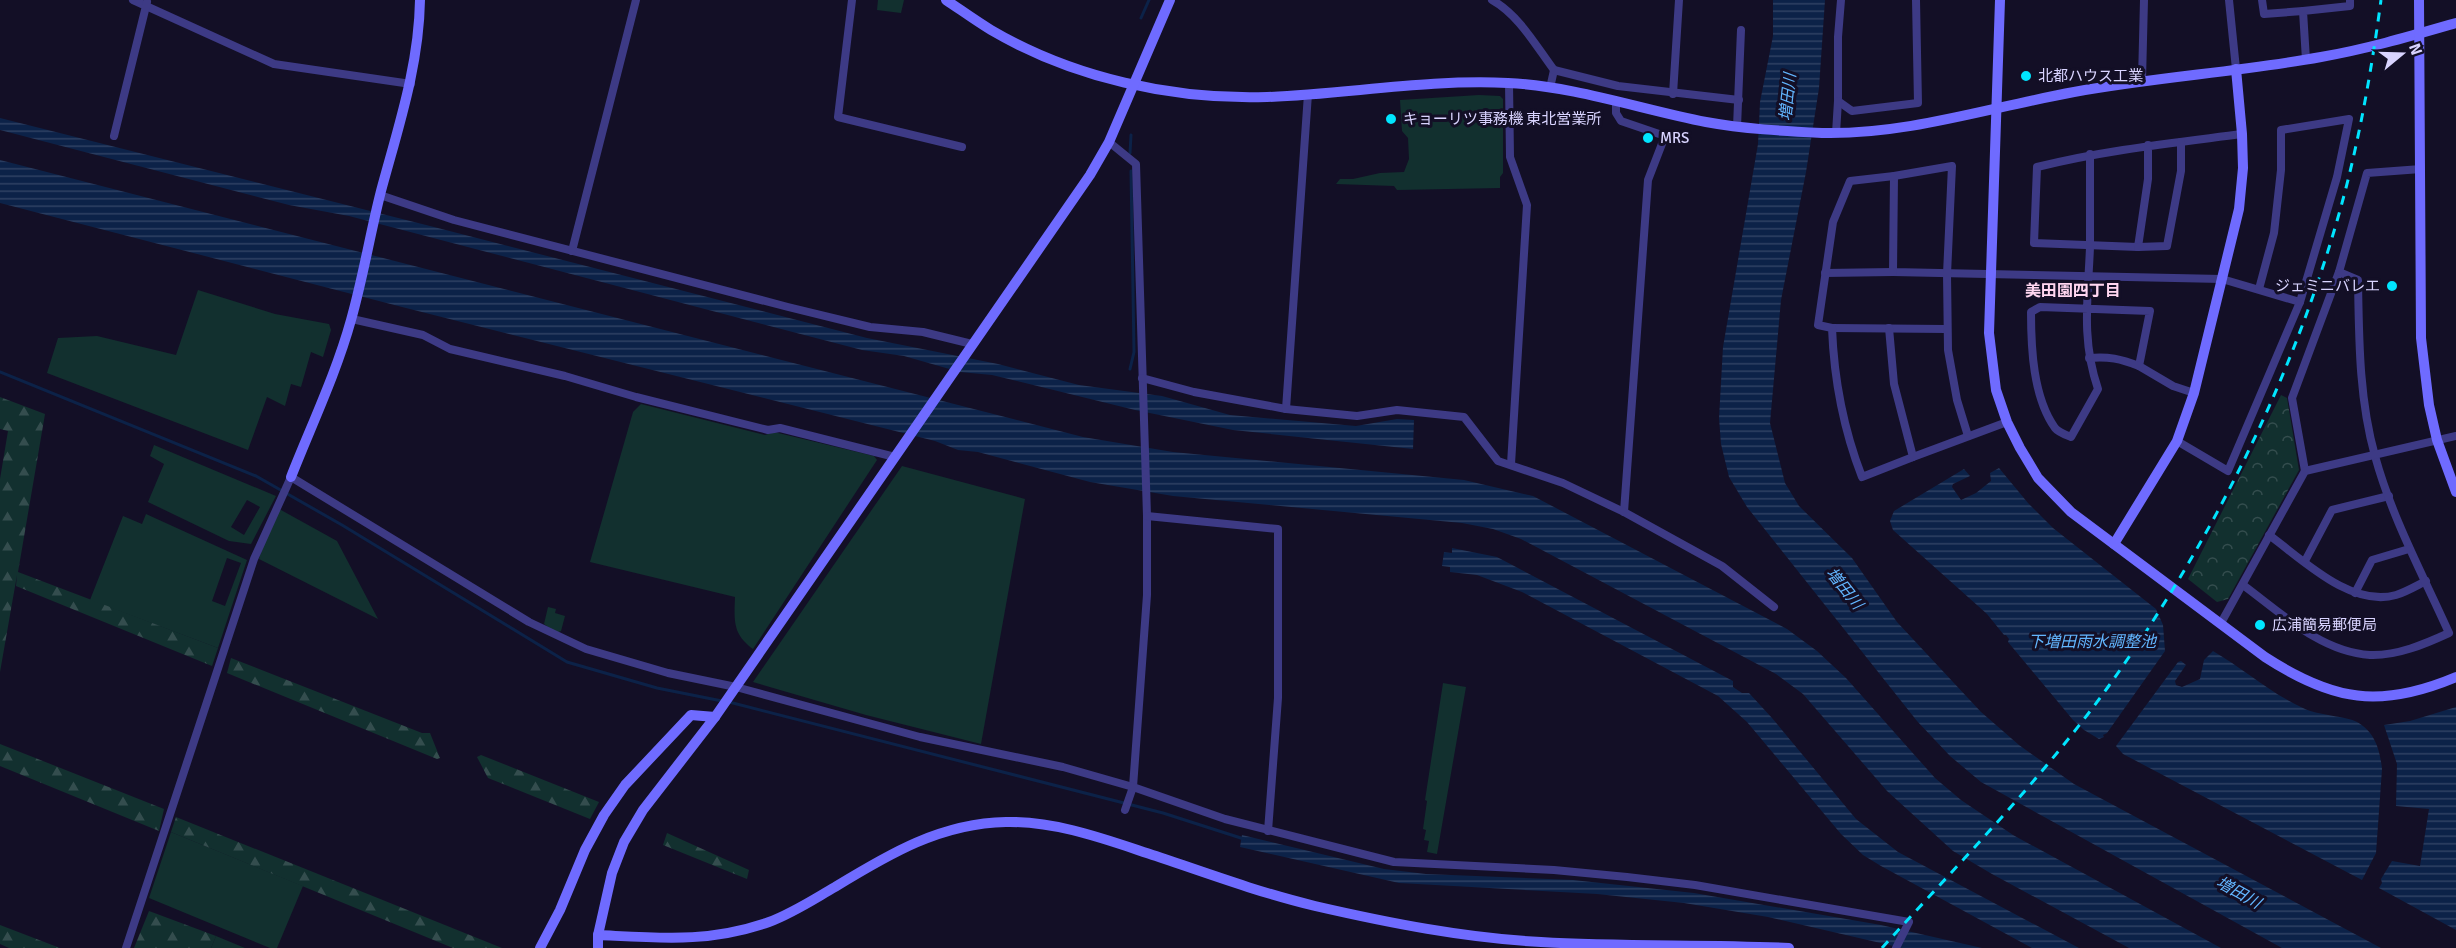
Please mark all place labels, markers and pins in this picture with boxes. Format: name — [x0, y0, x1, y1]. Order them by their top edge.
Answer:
place label: 北都ハウス工業 — [2038, 67, 2143, 85]
marker: 北都ハウス工業 — [2019, 69, 2033, 83]
place label: キョーリツ事務機 東北営業所 — [1403, 110, 1601, 128]
marker: キョーリツ事務機 東北営業所 — [1384, 112, 1398, 126]
place label: MRS — [1660, 129, 1689, 147]
marker: MRS — [1641, 131, 1655, 145]
place label: ジェミニバレエ — [2275, 277, 2380, 295]
marker: ジェミニバレエ — [2385, 279, 2399, 293]
place label: 広浦簡易郵便局 — [2272, 616, 2377, 634]
marker: 広浦簡易郵便局 — [2253, 618, 2267, 632]

